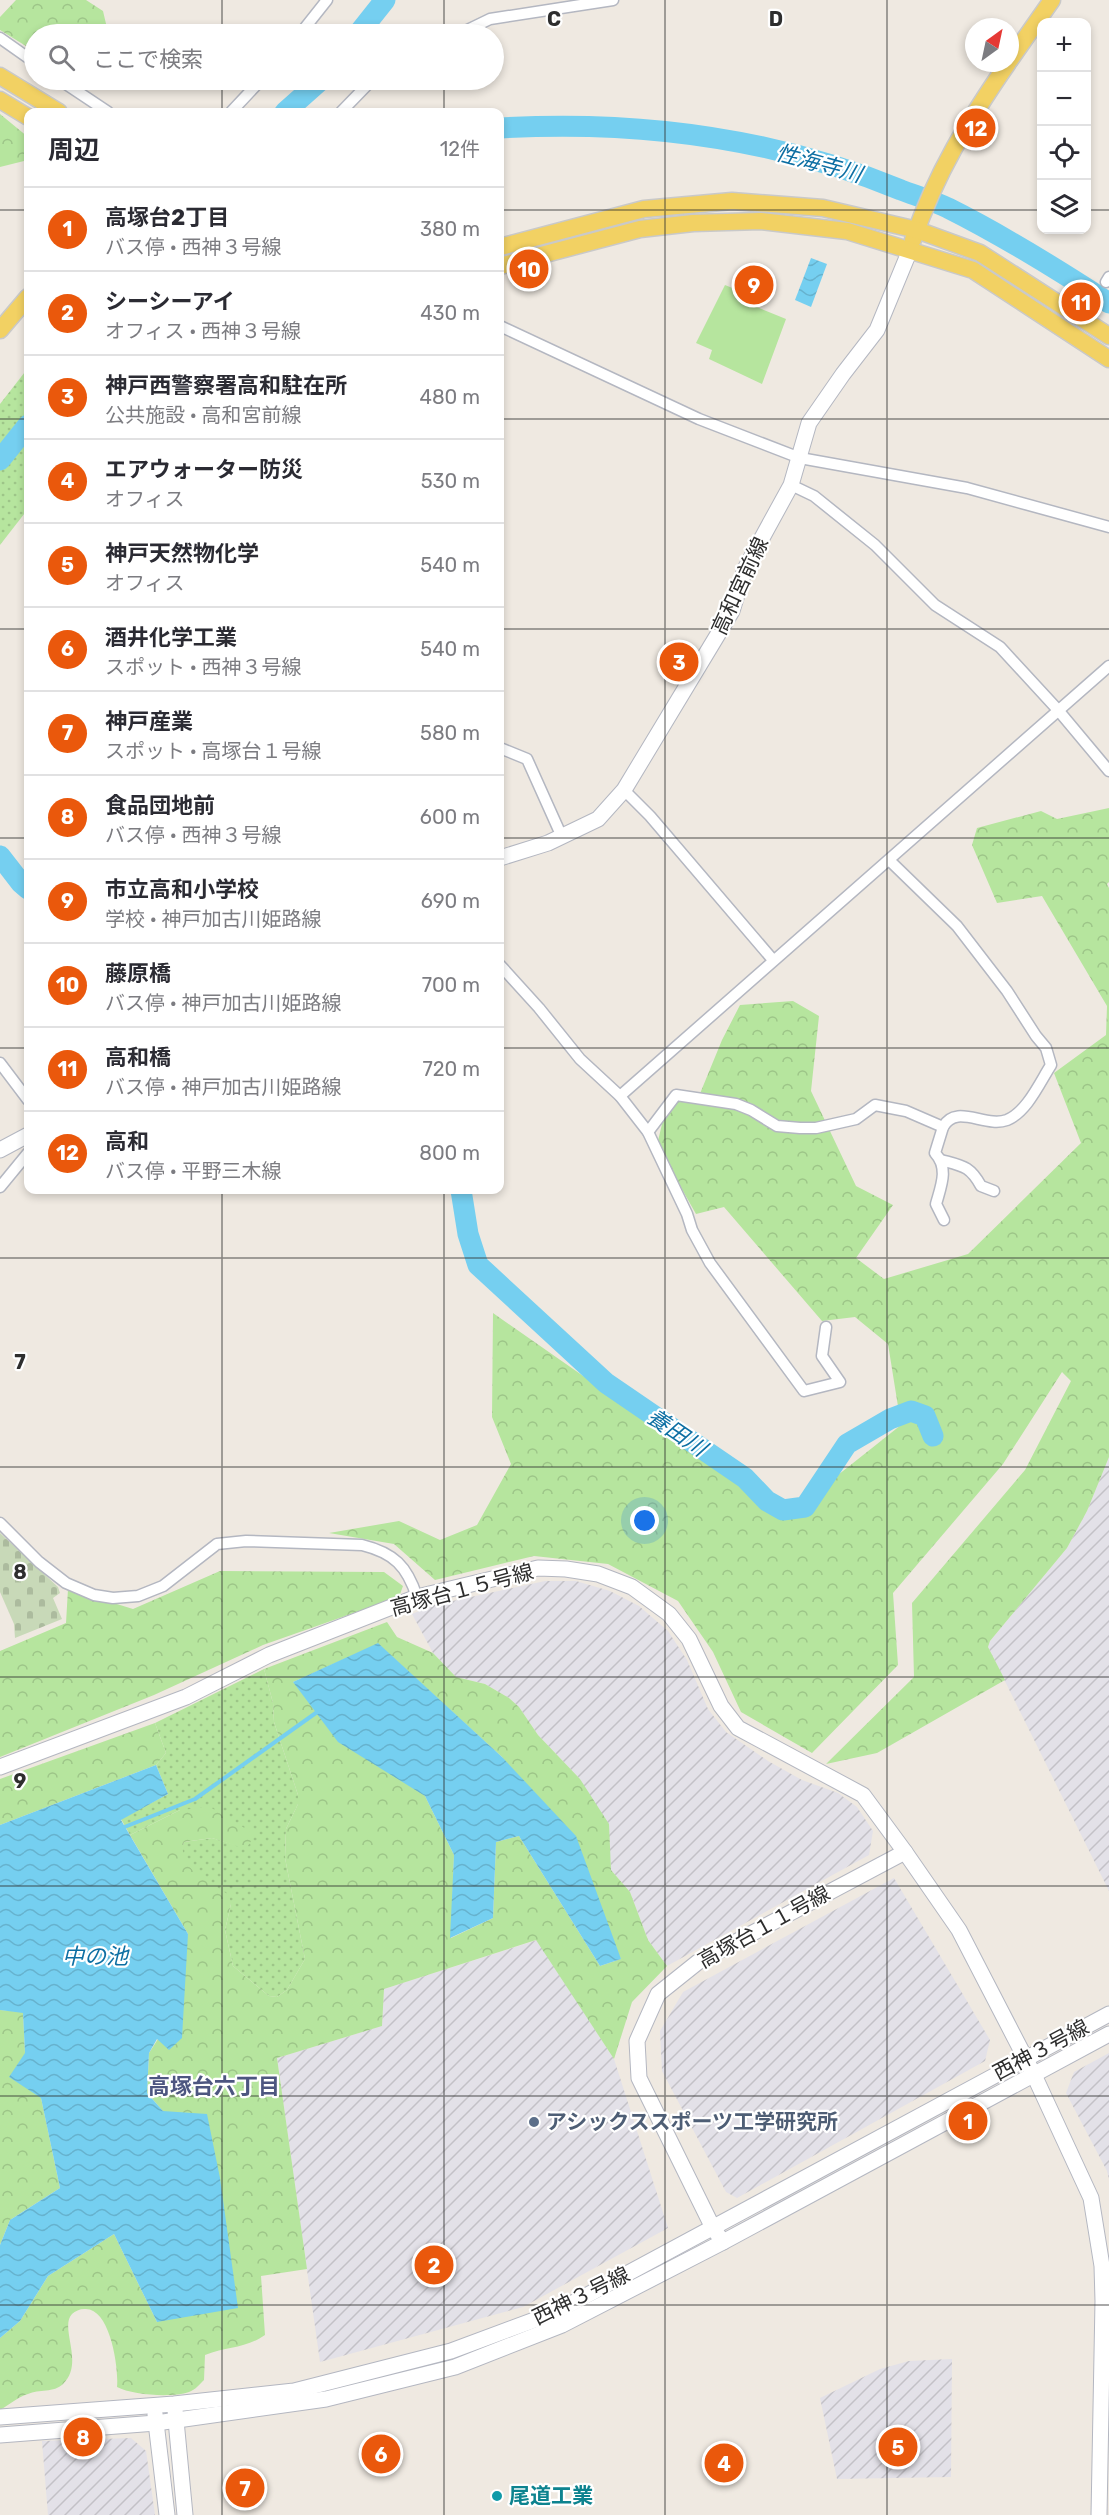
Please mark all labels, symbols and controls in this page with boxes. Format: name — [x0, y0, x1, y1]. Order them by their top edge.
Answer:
text: C — [547, 7, 561, 31]
text: D — [769, 7, 783, 31]
north arrow — [965, 18, 1019, 72]
map controls — [1037, 18, 1091, 234]
button: + — [1037, 18, 1091, 72]
search box — [24, 24, 504, 90]
icon: search — [45, 41, 78, 74]
text: ここで検索 — [93, 46, 203, 73]
button: − — [1037, 72, 1091, 126]
pin: 12 — [956, 106, 996, 150]
button: locate — [1037, 126, 1091, 180]
text: 周辺 — [48, 135, 100, 166]
text: 12件 — [440, 137, 480, 161]
water label: 性海寺川 — [773, 139, 867, 188]
button: layers — [1037, 180, 1091, 234]
text: 高塚台2丁目 — [105, 204, 229, 231]
text: 1 — [63, 217, 72, 241]
text: 380 m — [420, 217, 480, 241]
text: バス停 · 西神３号線 — [105, 235, 281, 259]
pin: 10 — [510, 246, 548, 292]
pin: 9 — [734, 262, 774, 308]
pin: 11 — [1062, 280, 1100, 324]
text: シーシーアイ — [105, 288, 235, 315]
text: 2 — [61, 301, 74, 325]
text: 430 m — [420, 301, 480, 325]
text: オフィス · 西神３号線 — [105, 319, 301, 343]
text: 神戸西警察署高和駐在所 — [105, 372, 347, 399]
text: 3 — [61, 385, 74, 409]
text: 480 m — [419, 385, 480, 409]
text: 公共施設 · 高和宮前線 — [105, 403, 301, 427]
text: エアウォーター防災 — [105, 456, 303, 483]
text: 4 — [61, 469, 74, 493]
text: 530 m — [421, 469, 480, 493]
text: オフィス — [105, 487, 185, 511]
street label: 高和宮前線 — [706, 533, 773, 639]
text: 神戸天然物化学 — [105, 540, 259, 567]
text: 5 — [61, 553, 74, 577]
text: 540 m — [420, 553, 480, 577]
text: オフィス — [105, 571, 185, 595]
text: 酒井化学工業 — [105, 624, 237, 651]
text: 6 — [61, 637, 74, 661]
text: 540 m — [420, 637, 480, 661]
pin: 3 — [660, 640, 698, 684]
text: スポット · 西神３号線 — [105, 655, 301, 679]
text: 神戸産業 — [105, 708, 193, 735]
text: 7 — [62, 721, 73, 745]
text: 580 m — [420, 721, 480, 745]
text: スポット · 高塚台１号線 — [105, 739, 321, 763]
text: 食品団地前 — [105, 792, 215, 819]
text: 8 — [61, 805, 74, 829]
text: 600 m — [420, 805, 480, 829]
text: バス停 · 西神３号線 — [105, 823, 281, 847]
text: 市立高和小学校 — [105, 876, 259, 903]
text: 9 — [61, 889, 74, 913]
text: 690 m — [421, 889, 480, 913]
text: 学校 · 神戸加古川姫路線 — [105, 907, 321, 931]
text: 藤原橋 — [105, 960, 171, 987]
text: 10 — [56, 973, 79, 997]
text: 700 m — [422, 973, 480, 997]
text: バス停 · 神戸加古川姫路線 — [105, 991, 341, 1015]
text: 高和橋 — [105, 1044, 171, 1071]
text: 11 — [58, 1057, 77, 1081]
text: 720 m — [423, 1057, 480, 1081]
text: バス停 · 神戸加古川姫路線 — [105, 1075, 341, 1099]
text: 高和 — [105, 1128, 149, 1155]
text: 12 — [56, 1141, 79, 1165]
text: 800 m — [419, 1141, 480, 1165]
text: バス停 · 平野三木線 — [105, 1159, 281, 1183]
text: 7 — [14, 1350, 26, 1374]
water label: 養田川 — [642, 1403, 713, 1463]
your location — [630, 1506, 659, 1535]
street label: 高塚台１５号線 — [388, 1558, 536, 1621]
text: 8 — [13, 1560, 27, 1584]
text: 9 — [14, 1769, 27, 1793]
street label: 高塚台１１号線 — [693, 1880, 834, 1973]
water label: 中の池 — [62, 1943, 130, 1970]
street label: 西神３号線 — [989, 2014, 1093, 2085]
district label: 高塚台六丁目 — [148, 2073, 280, 2100]
pin: 1 — [948, 2098, 988, 2144]
place label: アシックススポーツ工学研究所 — [546, 2109, 838, 2134]
marker: アシックススポーツ工学研究所 — [527, 2115, 541, 2129]
pin: 2 — [414, 2242, 454, 2288]
street label: 西神３号線 — [528, 2261, 633, 2330]
pin: 8 — [64, 2414, 103, 2460]
pin: 5 — [878, 2424, 918, 2470]
pin: 6 — [362, 2432, 400, 2476]
pin: 4 — [704, 2440, 744, 2486]
pin: 7 — [226, 2466, 264, 2510]
place label: 尾道工業 — [509, 2483, 593, 2508]
marker: 尾道工業 — [490, 2489, 504, 2503]

